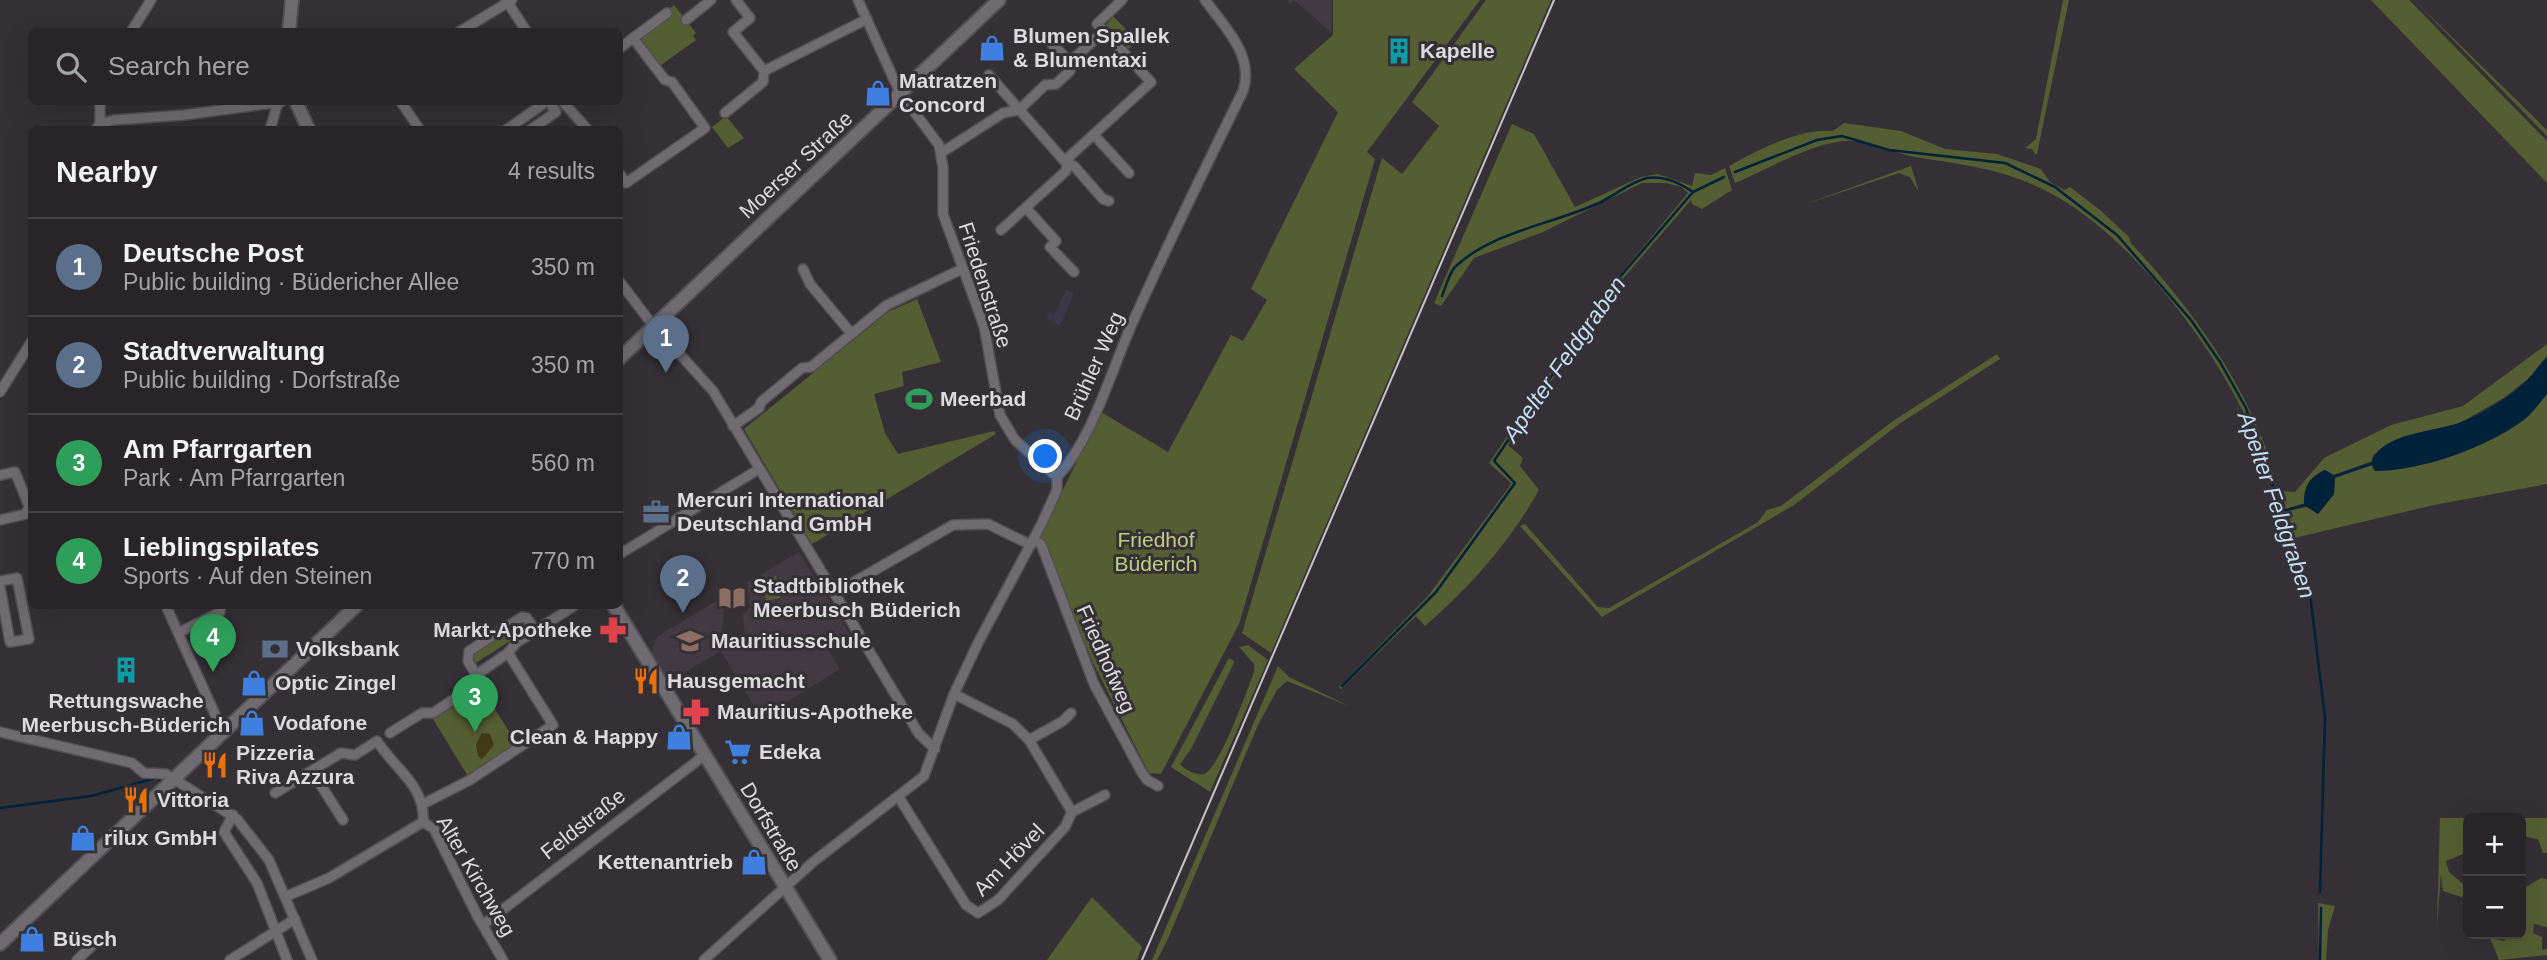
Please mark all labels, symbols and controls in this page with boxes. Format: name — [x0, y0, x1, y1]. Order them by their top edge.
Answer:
place label: Blumen Spallek & Blumentaxi — [1013, 24, 1170, 71]
search box — [28, 28, 623, 105]
shop icon: Blumen Spallek & Blumentaxi — [977, 33, 1007, 63]
building icon: Kapelle — [1384, 36, 1414, 66]
place label: Kapelle — [1420, 39, 1495, 62]
icon: search — [52, 48, 90, 86]
text: Search here — [108, 51, 250, 81]
place label: Matratzen Concord — [899, 69, 997, 116]
shop icon: Matratzen Concord — [863, 78, 893, 108]
street label: Moerser Straße — [734, 106, 857, 223]
text: Nearby — [56, 155, 158, 188]
text: 4 results — [508, 158, 595, 184]
street label: Friedenstraße — [954, 219, 1017, 351]
text: Deutsche Post — [123, 238, 304, 268]
text: 1 — [73, 254, 85, 280]
text: 350 m — [531, 254, 595, 280]
text: Public building · Büdericher Allee — [123, 269, 459, 295]
water label: Apelter Feldgraben — [1496, 271, 1631, 448]
street label: Brühler Weg — [1059, 308, 1128, 424]
pin: 1 — [643, 315, 689, 373]
text: Stadtverwaltung — [123, 336, 325, 366]
text: 2 — [73, 352, 85, 378]
text: 350 m — [531, 352, 595, 378]
text: Public building · Dorfstraße — [123, 367, 400, 393]
sports icon: Meerbad — [904, 384, 934, 414]
place label: Meerbad — [940, 387, 1026, 410]
water label: Apelter Feldgraben — [2232, 406, 2321, 602]
text: Am Pfarrgarten — [123, 434, 312, 464]
your location — [1028, 439, 1062, 473]
text: 3 — [73, 450, 85, 476]
text: 560 m — [531, 450, 595, 476]
text: Park · Am Pfarrgarten — [123, 465, 345, 491]
place label: Mercuri International Deutschland GmbH — [677, 488, 885, 535]
office icon: Mercuri International Deutschland GmbH — [641, 497, 671, 527]
park label: Friedhof Büderich — [1115, 528, 1197, 575]
text: Lieblingspilates — [123, 532, 320, 562]
text: 4 — [73, 548, 85, 574]
text: 770 m — [531, 548, 595, 574]
pin: 2 — [660, 555, 706, 613]
text: Sports · Auf den Steinen — [123, 563, 372, 589]
place label: Stadtbibliothek Meerbusch Büderich — [753, 574, 961, 621]
library icon: Stadtbibliothek Meerbusch Büderich — [717, 583, 747, 613]
street label: Friedhofweg — [1072, 601, 1140, 716]
pin: 4 — [190, 614, 236, 672]
pharmacy icon: Markt-Apotheke — [598, 615, 628, 645]
place label: Markt-Apotheke — [433, 618, 592, 641]
school or university icon: Mauritiusschule — [675, 626, 705, 656]
place label: Mauritiusschule — [711, 629, 871, 652]
bank icon: Volksbank — [260, 634, 290, 664]
place label: Volksbank — [296, 637, 400, 660]
building icon: Rettungswache Meerbusch-Büderich — [111, 655, 141, 685]
restaurant icon: Hausgemacht — [631, 666, 661, 696]
shop icon: Optic Zingel — [239, 668, 269, 698]
place label: Hausgemacht — [667, 669, 805, 692]
place label: Optic Zingel — [275, 671, 396, 694]
pin: 3 — [452, 674, 498, 732]
place label: Rettungswache Meerbusch-Büderich — [22, 689, 230, 736]
pharmacy icon: Mauritius-Apotheke — [681, 697, 711, 727]
place label: Mauritius-Apotheke — [717, 700, 913, 723]
shop icon: Vodafone — [237, 708, 267, 738]
place label: Vodafone — [273, 711, 367, 734]
shop icon: Clean & Happy — [664, 722, 694, 752]
place label: Clean & Happy — [510, 725, 658, 748]
supermarket icon: Edeka — [723, 737, 753, 767]
place label: Edeka — [759, 740, 821, 763]
place label: Pizzeria Riva Azzura — [236, 741, 355, 788]
restaurant icon: Pizzeria Riva Azzura — [200, 750, 230, 780]
street label: Dorfstraße — [736, 778, 807, 875]
street label: Feldstraße — [536, 784, 629, 864]
restaurant icon: Vittoria — [121, 785, 151, 815]
place label: Vittoria — [157, 788, 229, 811]
street label: Alter Kirchweg — [433, 811, 520, 940]
map controls — [2463, 813, 2526, 939]
button: + — [2463, 813, 2526, 876]
street label: Am Hövel — [969, 819, 1049, 900]
shop icon: rilux GmbH — [68, 823, 98, 853]
place label: rilux GmbH — [104, 826, 217, 849]
shop icon: Kettenantrieb — [739, 847, 769, 877]
place label: Kettenantrieb — [598, 850, 733, 873]
button: − — [2463, 876, 2526, 939]
shop icon: Büsch — [17, 924, 47, 954]
place label: Büsch — [53, 927, 117, 950]

